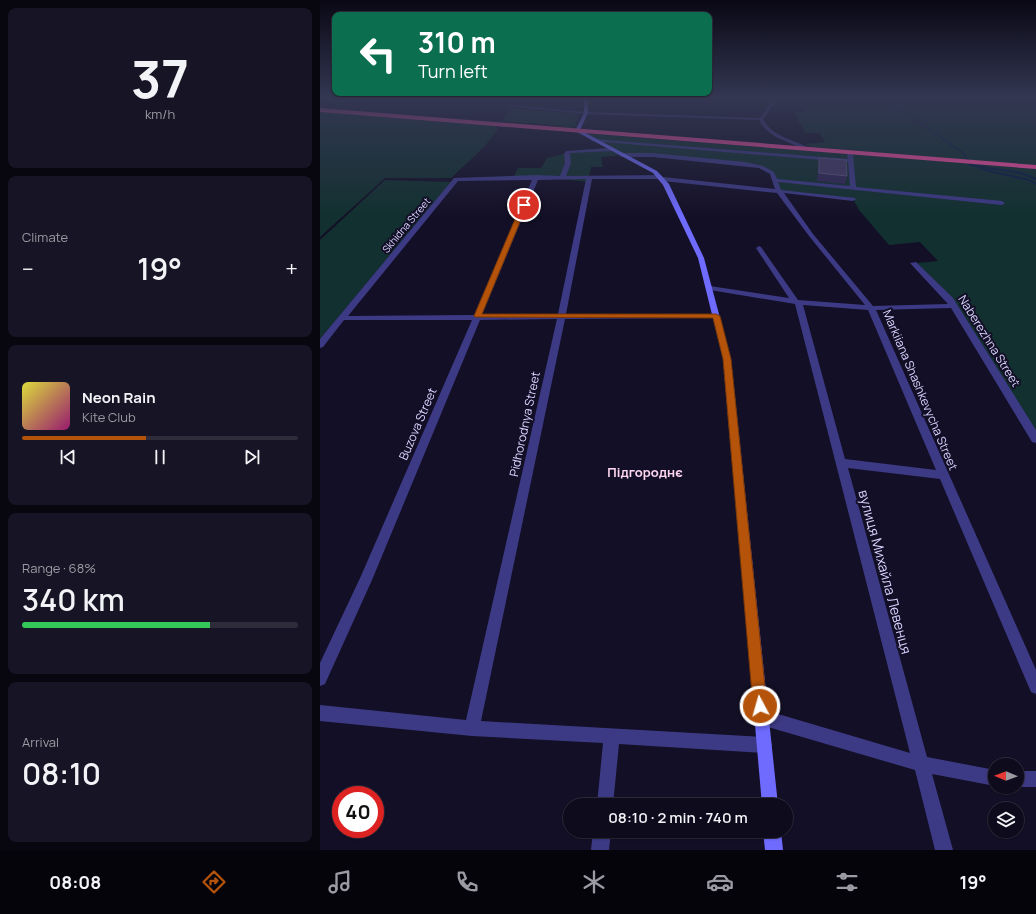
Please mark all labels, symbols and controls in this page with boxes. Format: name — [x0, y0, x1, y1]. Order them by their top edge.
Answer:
text: 310 m — [418, 23, 496, 61]
icon: left — [352, 28, 404, 80]
text: 37 — [131, 43, 189, 114]
text: Turn left — [418, 59, 488, 83]
text: km/h — [145, 105, 175, 123]
pin — [507, 188, 541, 222]
street label: Skhidna Street — [379, 194, 433, 256]
icon: arrive — [513, 194, 535, 216]
text: Climate — [22, 228, 68, 246]
text: 19° — [137, 248, 182, 289]
text: − — [22, 254, 34, 284]
text: + — [285, 254, 298, 284]
street label: Naberezhna Street — [954, 292, 1025, 390]
street label: Markiiana Shashkevycha Street — [879, 307, 962, 473]
street label: Pidhorodnya Street — [505, 370, 544, 478]
street label: Buzova Street — [395, 385, 441, 463]
text: Neon Rain — [82, 387, 156, 408]
text: Kite Club — [82, 408, 136, 426]
icon: previous — [57, 446, 79, 468]
icon: pause — [149, 446, 171, 468]
icon: next — [241, 446, 263, 468]
district label: Підгороднє — [607, 463, 683, 481]
street label: вулиця Михайла Левенця — [854, 488, 917, 656]
text: Range · 68% — [22, 559, 96, 577]
text: 340 km — [22, 579, 125, 620]
position arrow — [739, 685, 781, 727]
text: Arrival — [22, 733, 59, 751]
text: 08:10 — [22, 753, 101, 794]
north arrow — [988, 758, 1024, 794]
map controls — [988, 758, 1024, 838]
speed limit sign: 40 — [332, 786, 384, 838]
button: layers — [988, 802, 1024, 838]
text: 08:10 · 2 min · 740 m — [608, 807, 748, 828]
icon: directions — [200, 868, 228, 896]
icon: music — [326, 868, 354, 896]
icon: phone — [453, 868, 481, 896]
icon: climate — [580, 868, 608, 896]
icon: car — [706, 868, 734, 896]
icon: filters — [833, 868, 861, 896]
text: 08:08 — [49, 870, 101, 894]
text: 19° — [959, 870, 987, 894]

